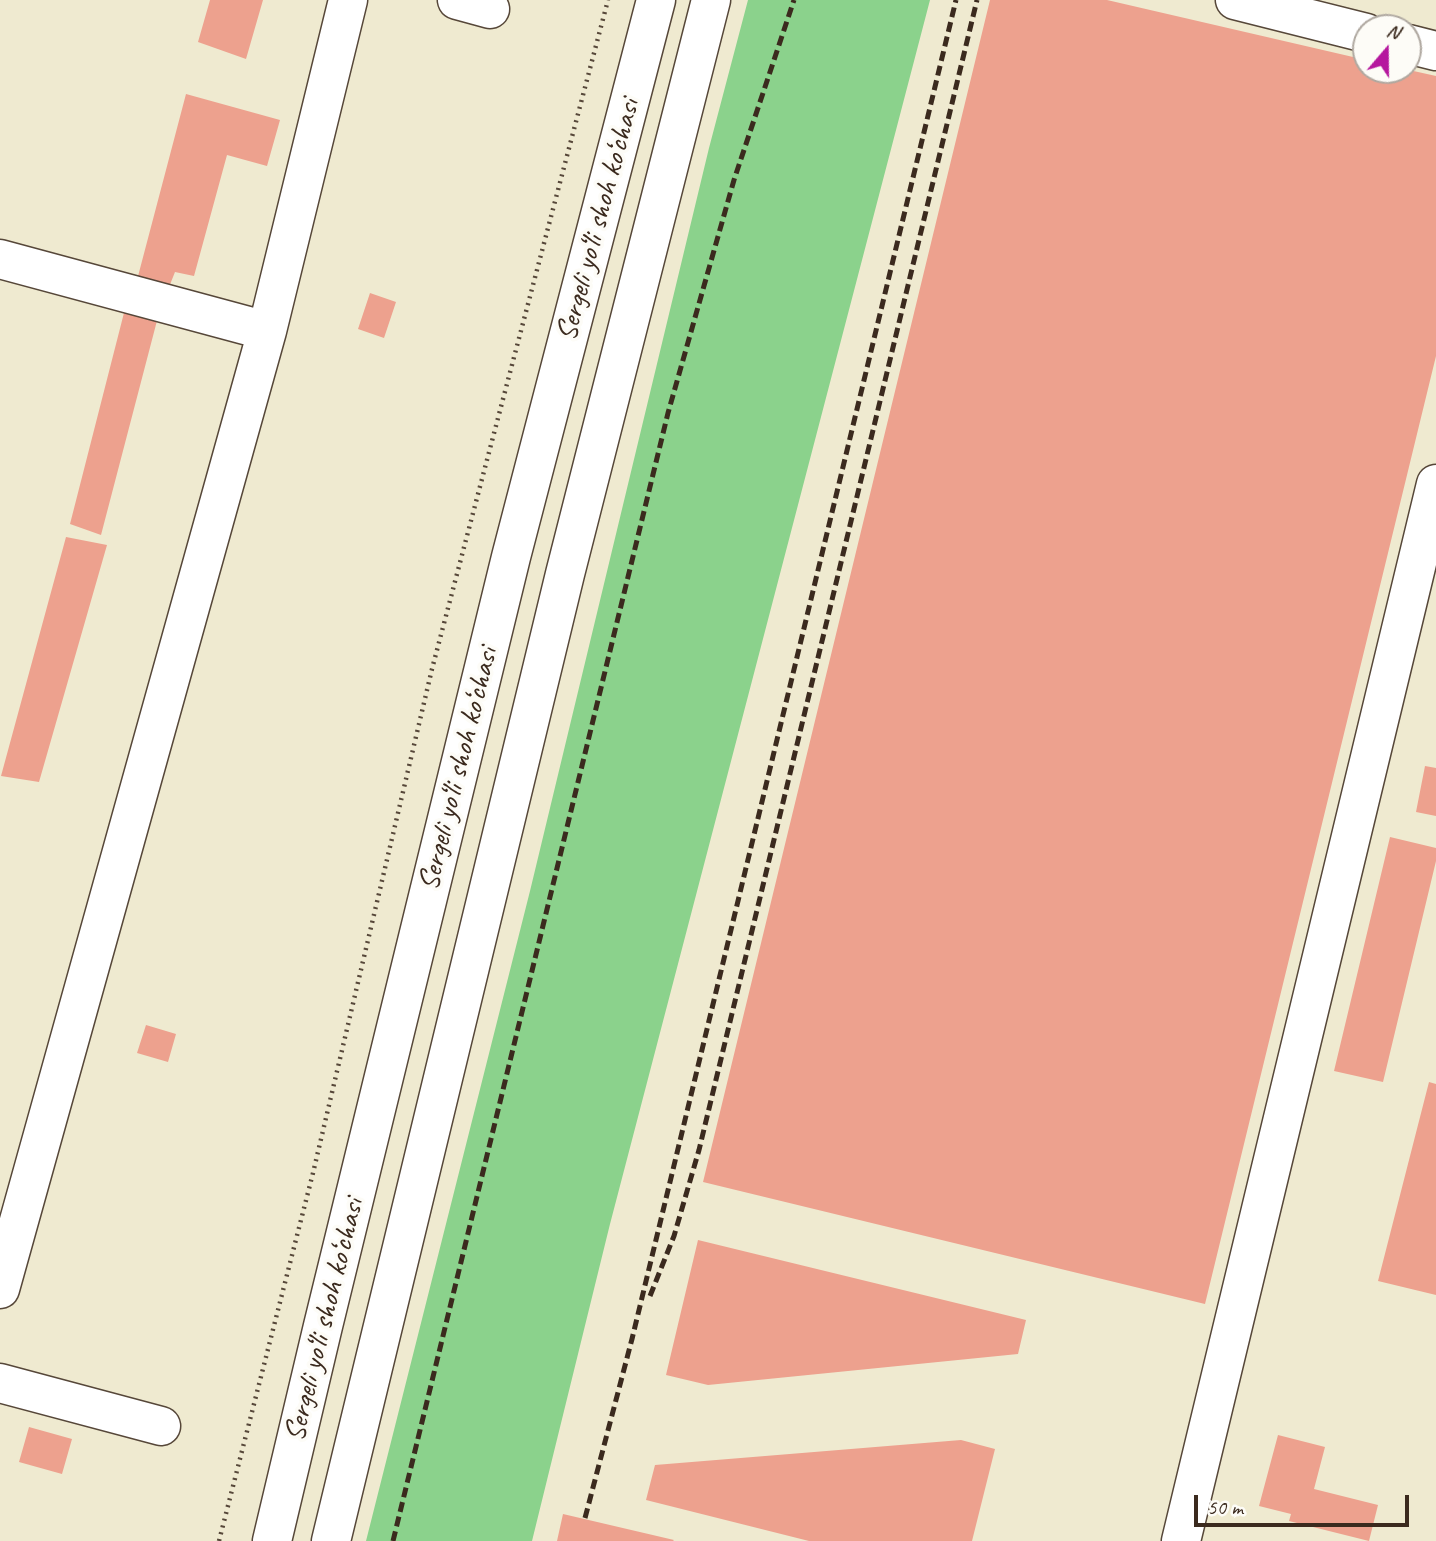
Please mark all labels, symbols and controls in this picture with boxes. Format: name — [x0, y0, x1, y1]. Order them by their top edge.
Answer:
north arrow — [1352, 14, 1422, 84]
text: N — [1384, 18, 1403, 44]
street label: Sergeli yo‘li shoh ko‘chasi — [549, 95, 649, 345]
street label: Sergeli yo‘li shoh ko‘chasi — [411, 644, 507, 894]
street label: Sergeli yo‘li shoh ko‘chasi — [277, 1195, 373, 1445]
scale bar — [1198, 1482, 1413, 1526]
text: 50 m — [1207, 1494, 1243, 1520]

